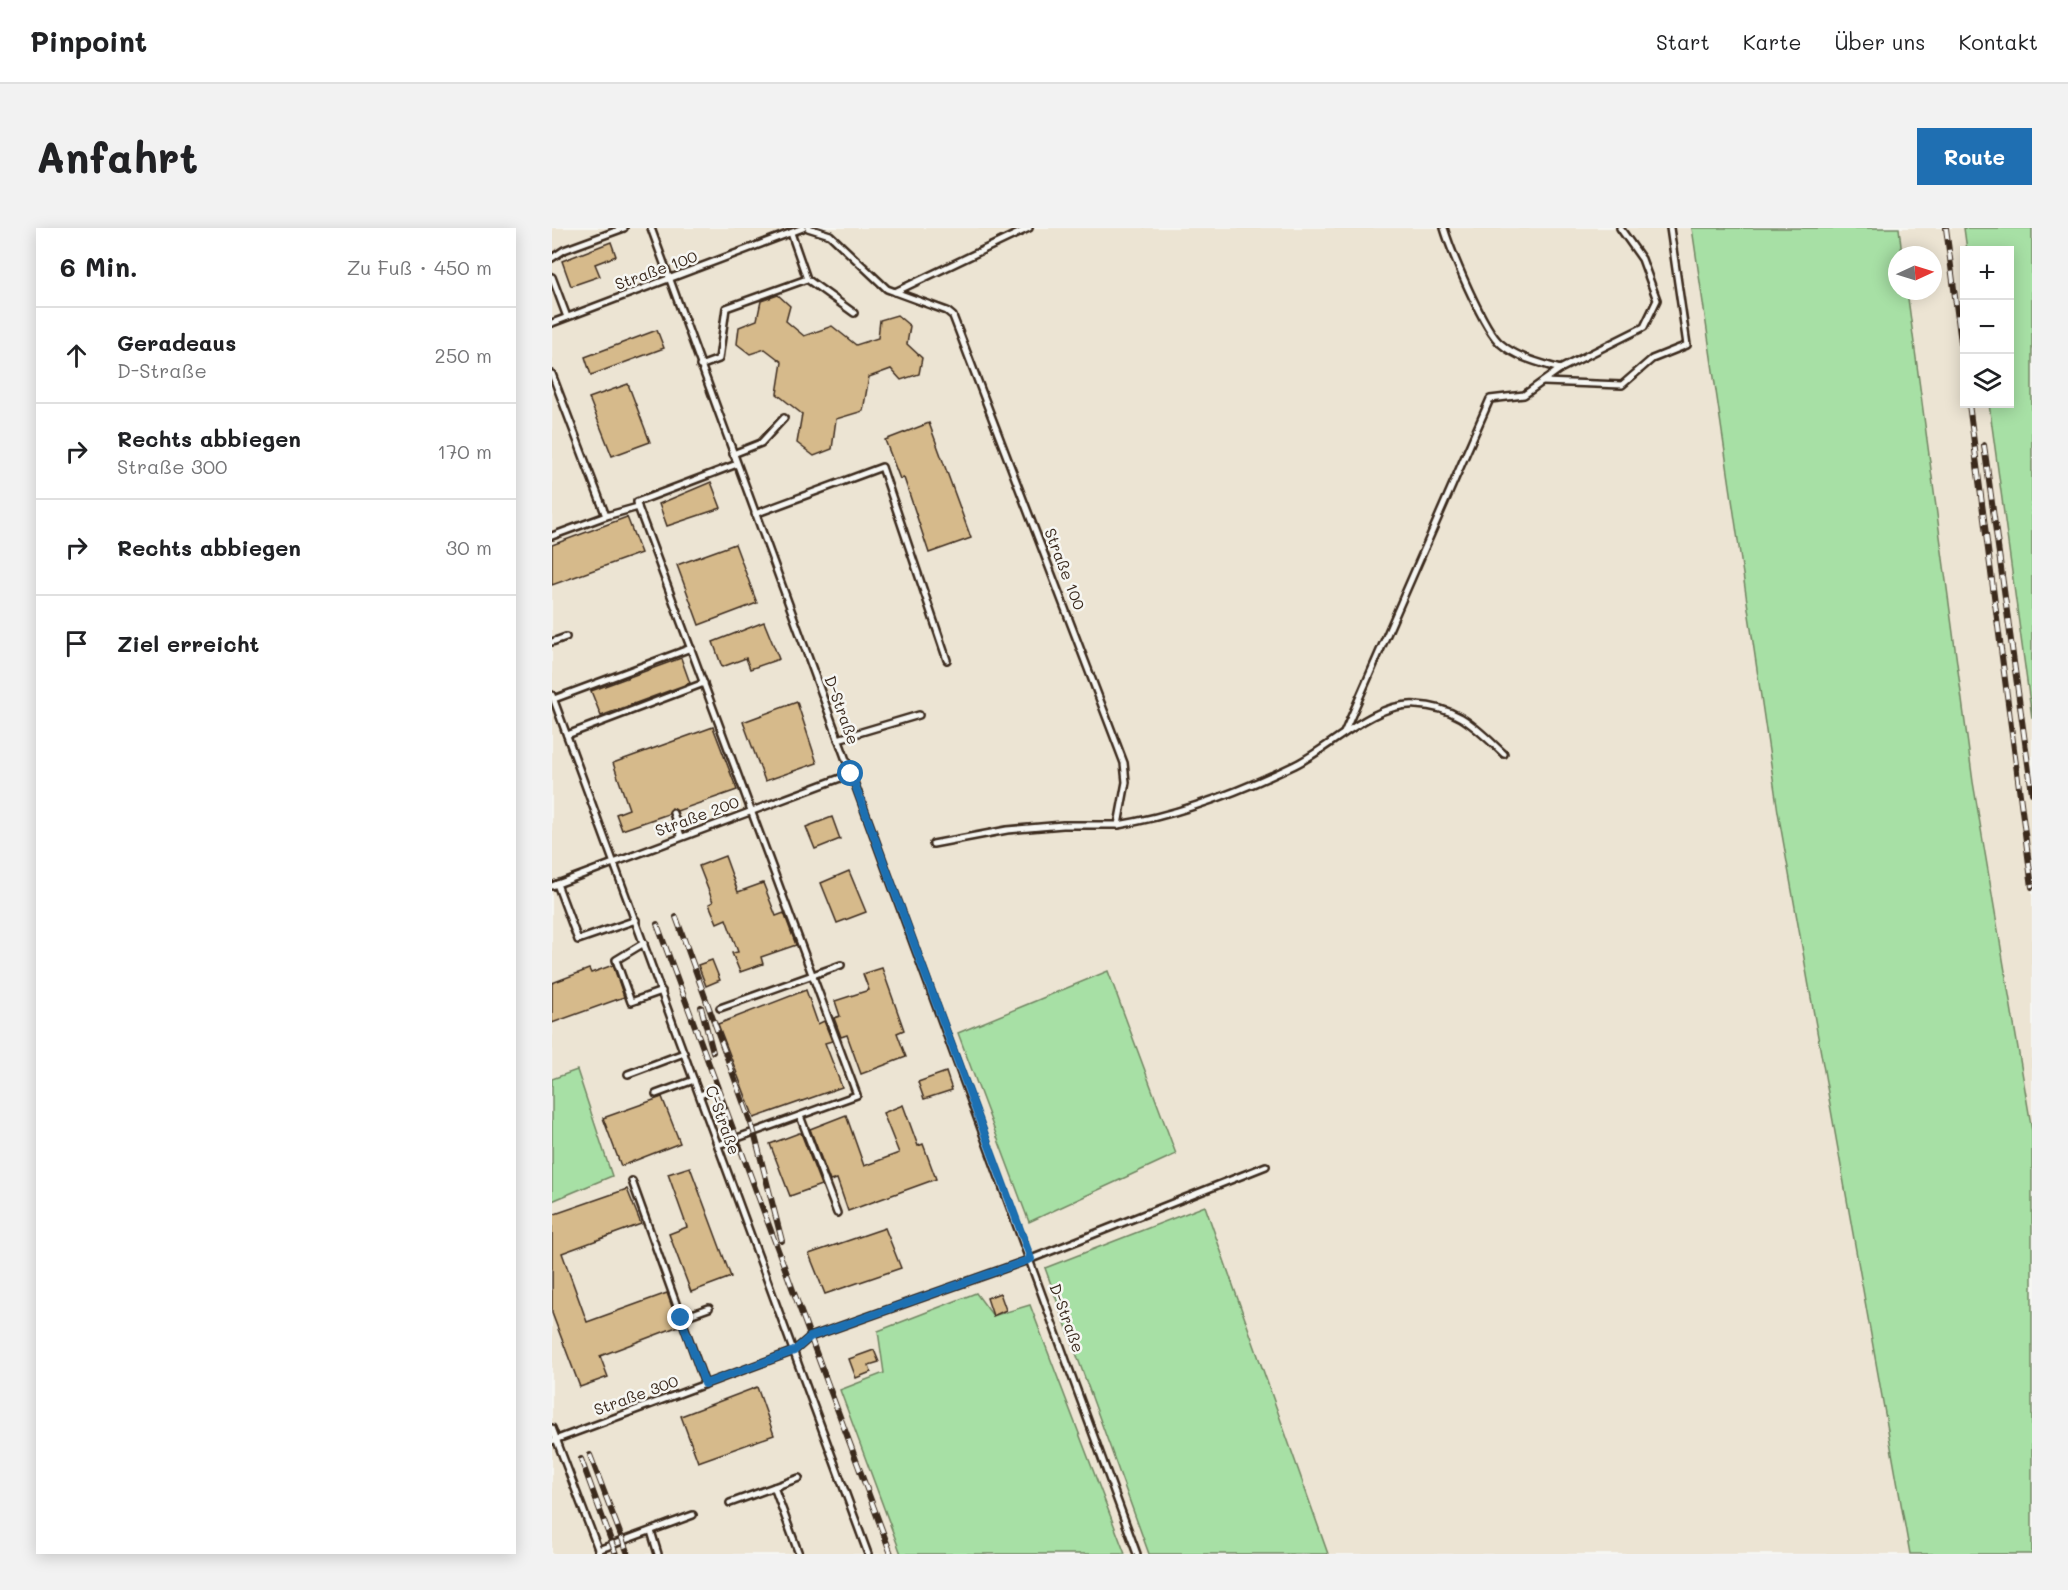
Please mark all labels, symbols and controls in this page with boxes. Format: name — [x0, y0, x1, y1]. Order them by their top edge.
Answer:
text: Pinpoint — [30, 23, 147, 59]
text: Start — [1656, 28, 1710, 55]
text: Karte — [1743, 28, 1801, 55]
text: Über uns — [1834, 28, 1925, 55]
text: Kontakt — [1958, 28, 2038, 55]
button: Route — [1917, 128, 2032, 185]
text: Anfahrt — [36, 129, 198, 184]
street label: Straße 100 — [612, 245, 700, 294]
north arrow — [1888, 246, 1942, 300]
map controls — [1960, 246, 2014, 408]
button: + — [1960, 246, 2014, 300]
text: 6 Min. — [60, 250, 138, 284]
text: Zu Fuß · 450 m — [347, 254, 492, 280]
button: − — [1960, 300, 2014, 354]
text: Geradeaus — [117, 328, 236, 357]
icon: ahead — [60, 339, 93, 372]
text: 250 m — [435, 342, 492, 368]
button: layers — [1960, 354, 2014, 408]
text: D-Straße — [117, 357, 207, 383]
text: Rechts abbiegen — [117, 424, 301, 453]
icon: right — [60, 435, 93, 468]
text: 170 m — [437, 438, 492, 464]
text: Straße 300 — [117, 453, 227, 479]
street label: Straße 100 — [1040, 525, 1091, 613]
icon: right — [60, 531, 93, 564]
text: Rechts abbiegen — [117, 533, 301, 562]
text: 30 m — [446, 534, 492, 560]
icon: arrive — [60, 627, 93, 660]
text: Ziel erreicht — [117, 629, 259, 658]
street label: D-Straße — [820, 672, 865, 747]
route start — [837, 760, 863, 786]
street label: Straße 200 — [652, 791, 742, 840]
street label: C-Straße — [701, 1082, 746, 1157]
street label: D-Straße — [1045, 1280, 1090, 1355]
route end — [667, 1304, 693, 1330]
street label: Straße 300 — [591, 1370, 681, 1420]

